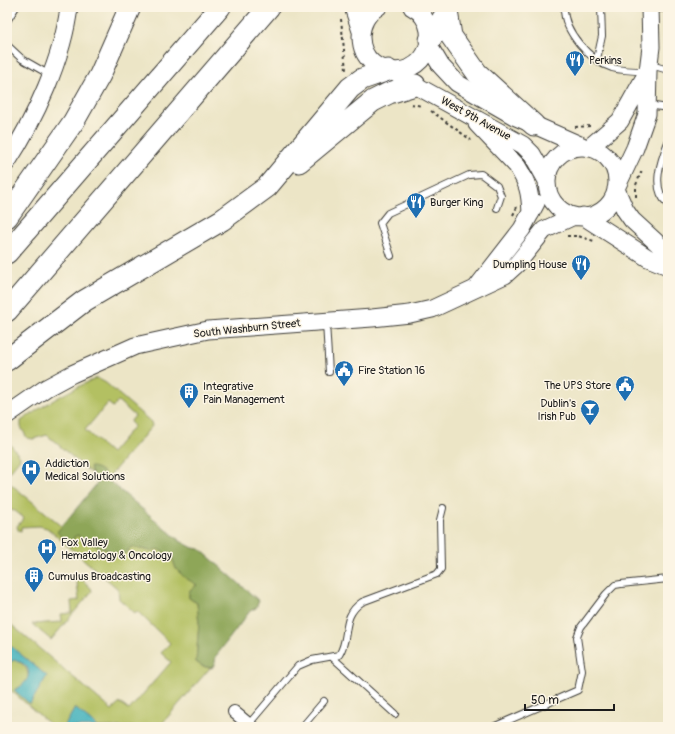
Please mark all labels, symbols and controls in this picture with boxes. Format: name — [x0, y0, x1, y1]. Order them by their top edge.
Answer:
restaurant icon: Perkins — [564, 49, 586, 77]
place label: Perkins — [589, 54, 622, 67]
street label: West 9th Avenue — [438, 94, 514, 143]
restaurant icon: Burger King — [405, 191, 427, 219]
place label: Burger King — [430, 196, 484, 209]
restaurant icon: Dumpling House — [570, 253, 592, 281]
place label: Dumpling House — [493, 258, 568, 271]
street label: South Washburn Street — [193, 316, 302, 341]
public building icon: Fire Station 16 — [333, 359, 355, 387]
place label: Fire Station 16 — [358, 364, 425, 377]
public building icon: The UPS Store — [614, 374, 636, 402]
place label: The UPS Store — [544, 379, 612, 392]
place label: Integrative Pain Management — [203, 380, 285, 406]
building icon: Integrative Pain Management — [178, 381, 200, 409]
place label: Dublin's Irish Pub — [538, 397, 576, 423]
bar icon: Dublin's Irish Pub — [579, 398, 601, 426]
place label: Addiction Medical Solutions — [45, 457, 125, 483]
hospital icon: Addiction Medical Solutions — [20, 458, 42, 486]
place label: Fox Valley Hematology & Oncology — [61, 536, 172, 562]
hospital icon: Fox Valley Hematology & Oncology — [36, 537, 58, 565]
building icon: Cumulus Broadcasting — [23, 565, 45, 593]
place label: Cumulus Broadcasting — [48, 570, 151, 583]
scale bar — [525, 686, 614, 712]
text: 50 m — [531, 693, 559, 708]

